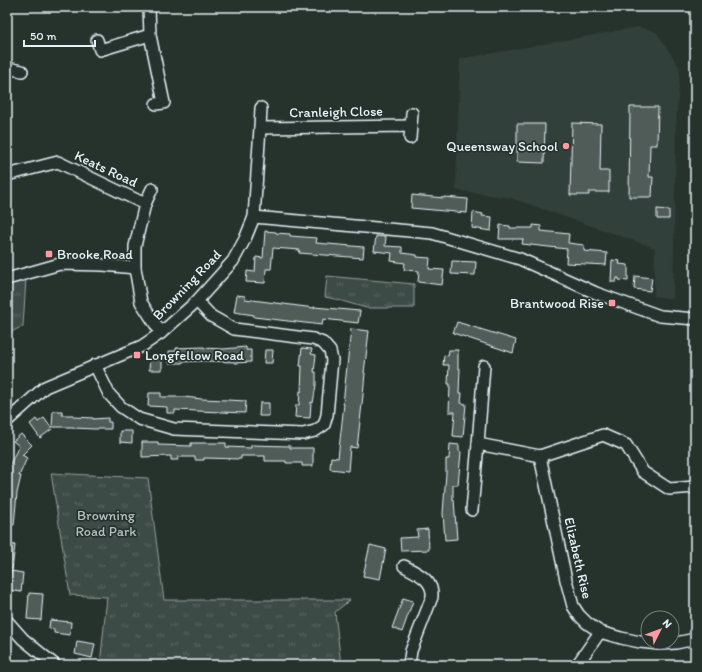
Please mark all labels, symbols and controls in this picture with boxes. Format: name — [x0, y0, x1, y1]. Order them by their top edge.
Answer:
scale bar — [24, 22, 95, 48]
text: 50 m — [30, 29, 56, 43]
street label: Cranleigh Close — [289, 103, 383, 121]
place label: Queensway School — [446, 138, 558, 155]
marker: Queensway School — [561, 141, 571, 151]
street label: Keats Road — [72, 147, 141, 191]
place label: Brooke Road — [57, 246, 133, 263]
street label: Browning Road — [149, 246, 225, 324]
marker: Brooke Road — [44, 249, 54, 259]
place label: Brantwood Rise — [510, 295, 604, 312]
marker: Brantwood Rise — [607, 298, 617, 308]
place label: Longfellow Road — [145, 347, 244, 364]
marker: Longfellow Road — [132, 350, 142, 360]
park label: Browning Road Park — [75, 507, 137, 540]
street label: Elizabeth Rise — [560, 516, 596, 601]
north arrow — [640, 610, 680, 650]
text: N — [660, 617, 674, 631]

